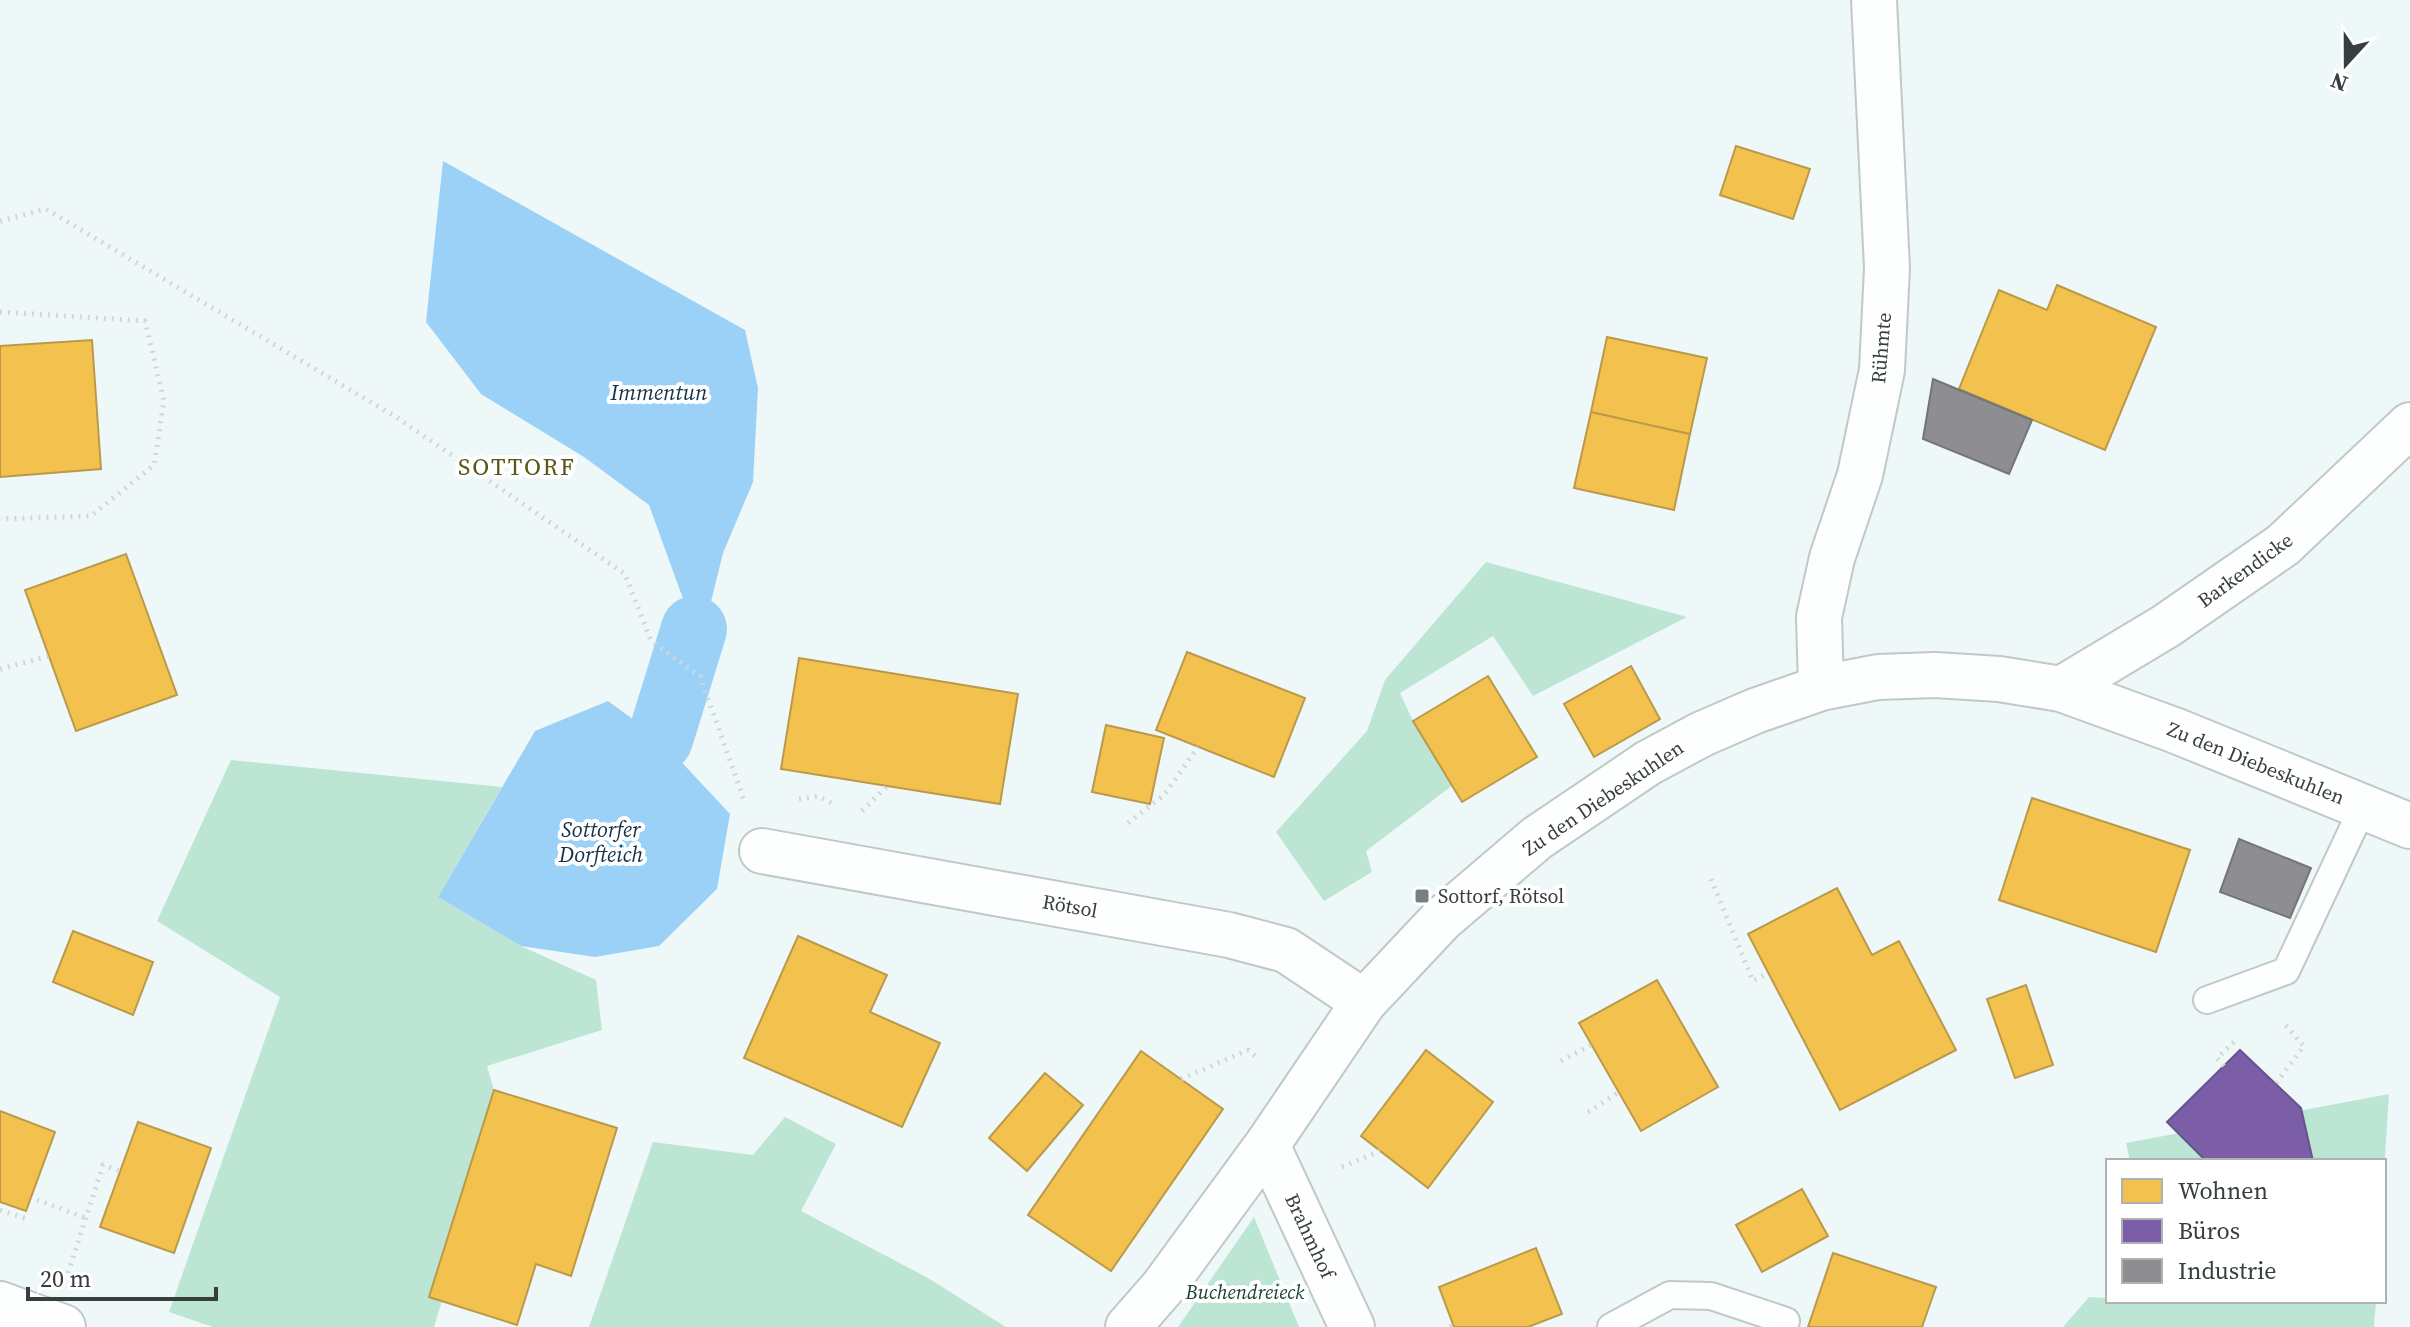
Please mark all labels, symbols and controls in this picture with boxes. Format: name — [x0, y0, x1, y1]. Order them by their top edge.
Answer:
north arrow — [2306, 24, 2386, 104]
text: N — [2326, 66, 2352, 100]
street label: Rühmte — [1864, 311, 1898, 385]
water label: Immentun — [610, 377, 708, 407]
district label: SOTTORF — [458, 450, 576, 483]
street label: Barkendicke — [2192, 526, 2298, 614]
street label: Zu den Diebeskuhlen — [2163, 715, 2349, 811]
street label: Zu den Diebeskuhlen — [1517, 734, 1689, 862]
water label: Sottorfer Dorfteich — [558, 814, 643, 869]
place label: Sottorf, Rötsol — [1438, 882, 1564, 910]
street label: Rötsol — [1040, 887, 1100, 925]
marker: Sottorf, Rötsol — [1413, 887, 1431, 905]
legend — [2106, 1159, 2386, 1303]
text: Wohnen — [2178, 1174, 2268, 1207]
street label: Brahmhof — [1278, 1189, 1343, 1285]
text: Büros — [2178, 1214, 2240, 1247]
scale bar — [28, 1251, 216, 1301]
text: Industrie — [2178, 1254, 2277, 1287]
text: 20 m — [40, 1262, 91, 1295]
park label: Buchendreieck — [1185, 1278, 1305, 1306]

